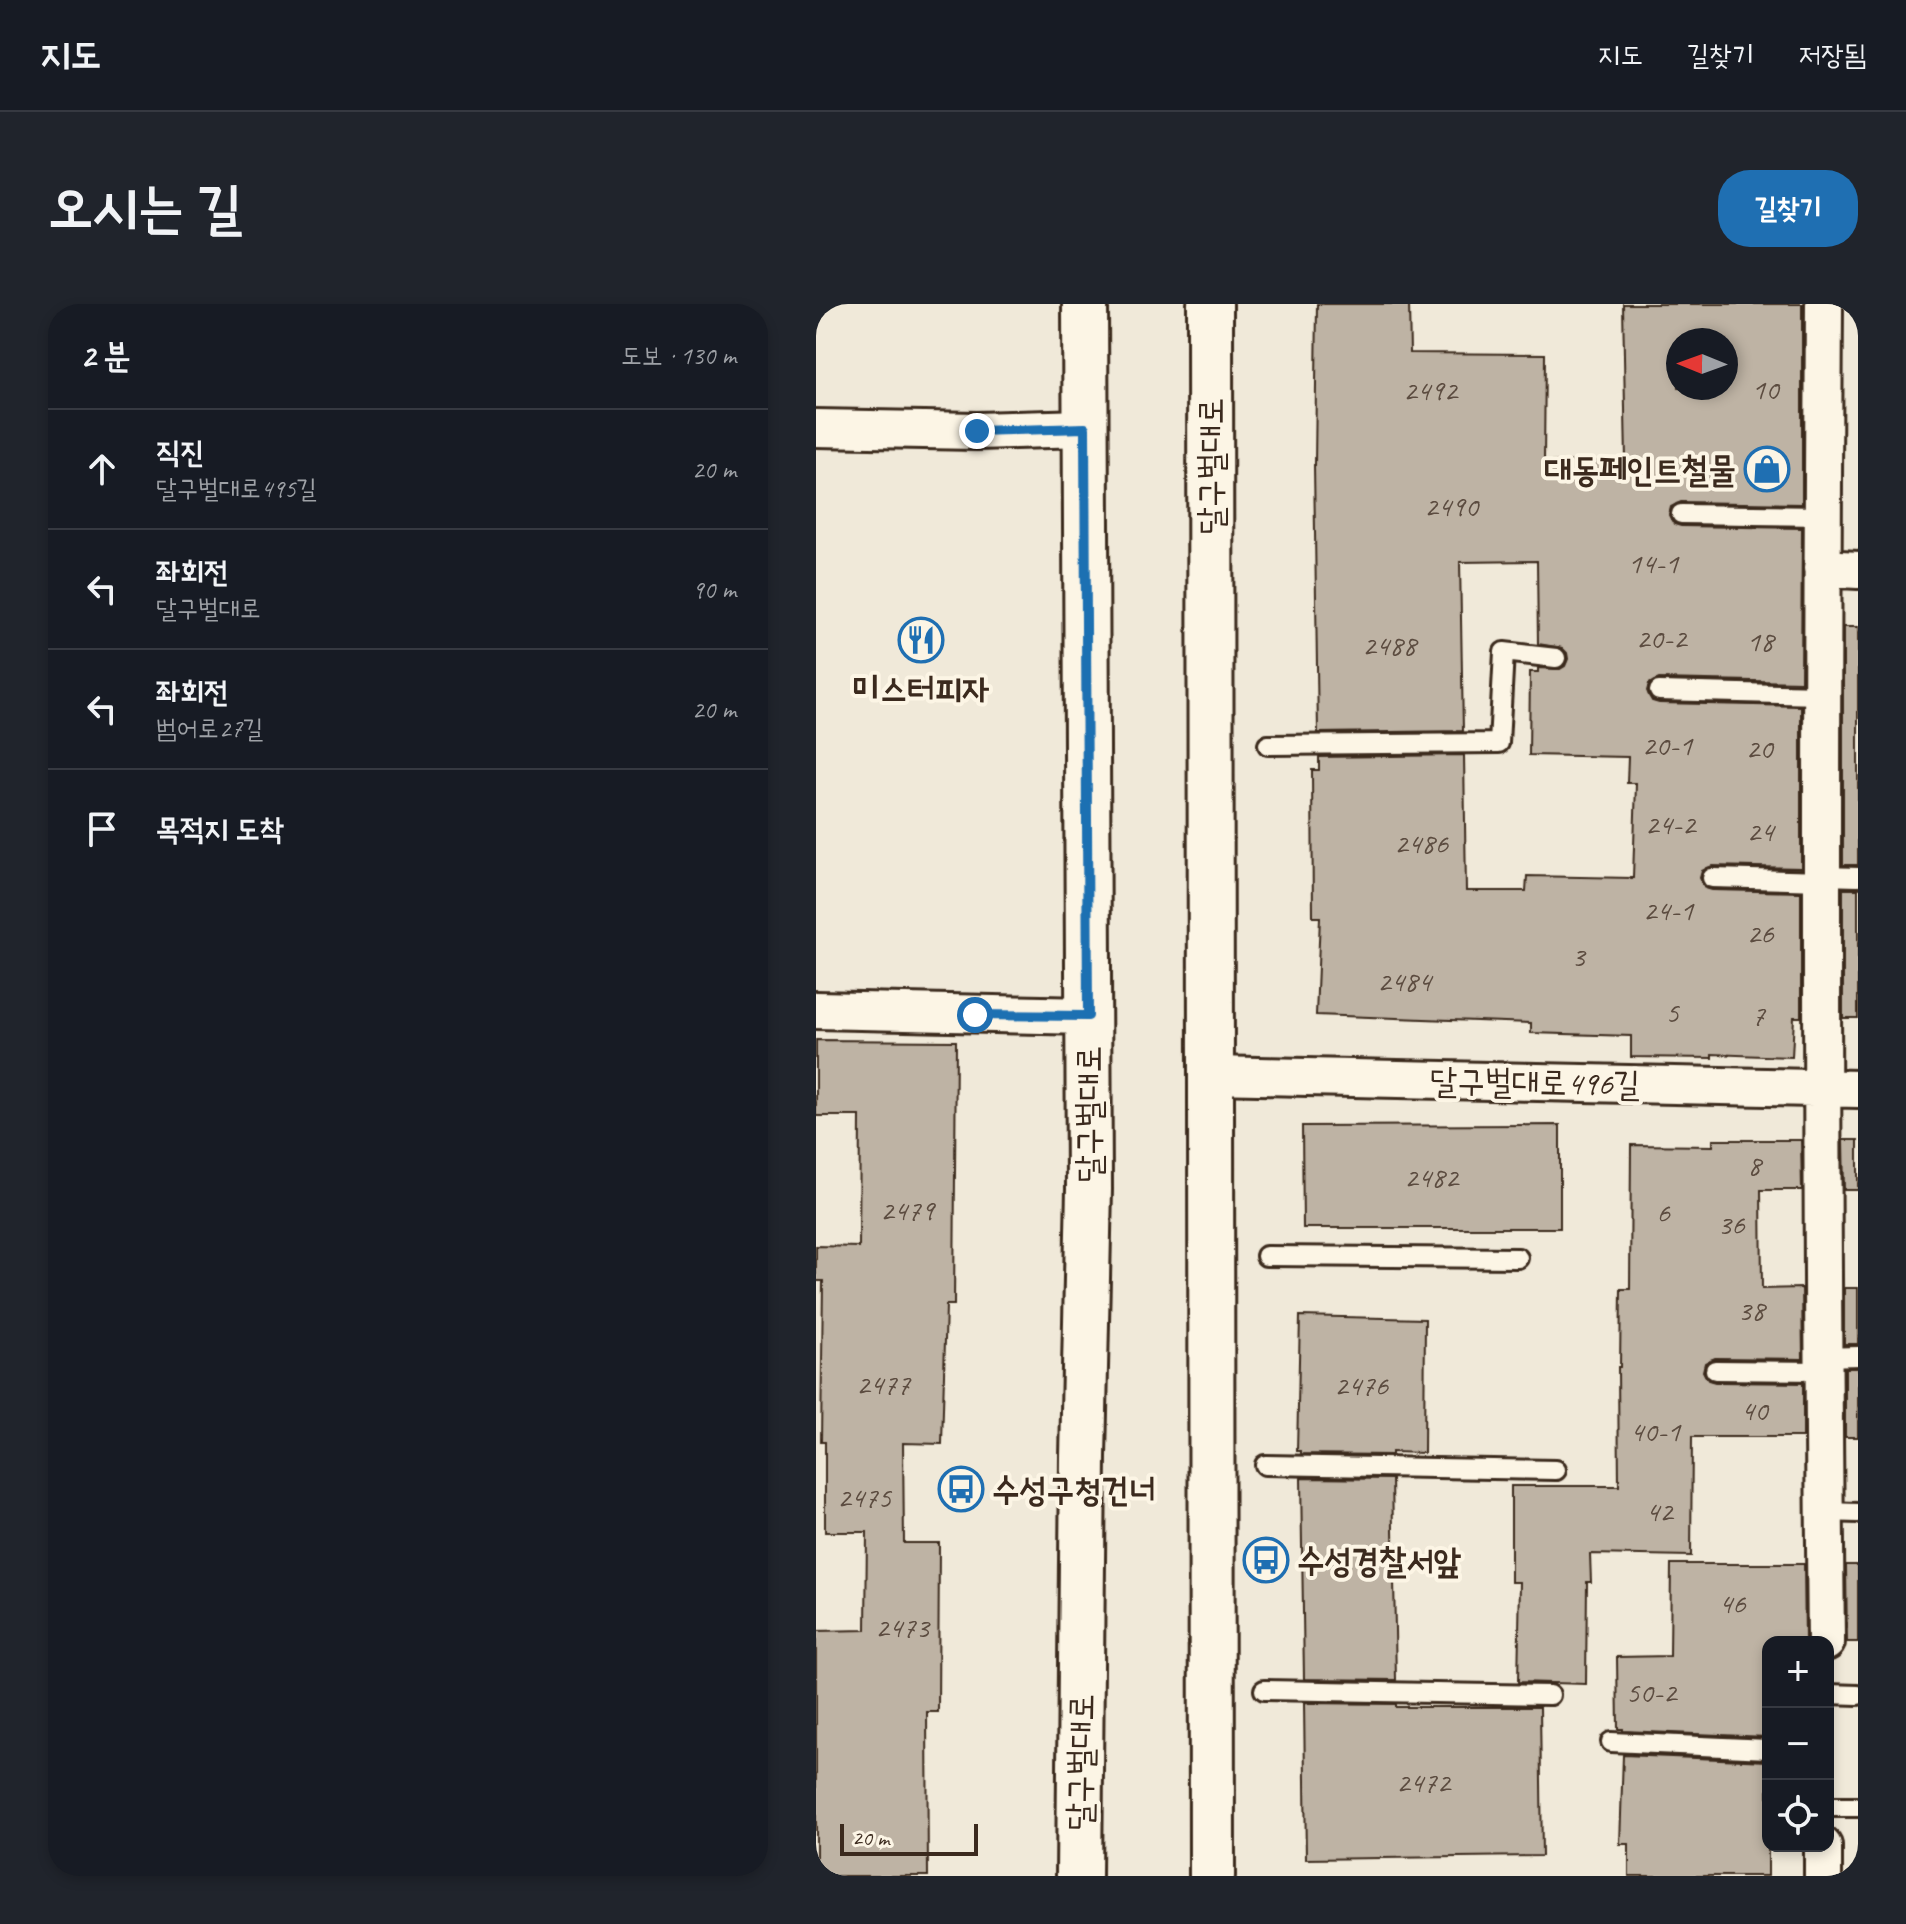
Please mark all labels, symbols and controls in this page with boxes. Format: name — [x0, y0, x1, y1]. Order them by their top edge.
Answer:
text: 지도 — [40, 31, 101, 78]
text: 지도 — [1598, 37, 1643, 72]
text: 길찾기 — [1687, 37, 1754, 72]
text: 저장됨 — [1798, 37, 1866, 72]
button: 길찾기 — [1718, 170, 1858, 247]
text: 오시는 길 — [48, 172, 242, 243]
north arrow — [1666, 328, 1738, 400]
text: 2 분 — [80, 334, 131, 377]
text: 도보 · 130 m — [621, 339, 736, 372]
house number: 10 — [1752, 370, 1781, 408]
house number: 2492 — [1403, 371, 1459, 409]
street label: 달구벌대로 — [1189, 398, 1232, 534]
route end — [959, 413, 995, 449]
text: 직진 — [156, 433, 204, 471]
shop icon: 대동페인트철물 — [1743, 445, 1791, 493]
icon: ahead — [80, 447, 124, 491]
place label: 대동페인트철물 — [1544, 448, 1736, 491]
text: 20 m — [692, 453, 736, 486]
text: 달구벌대로495길 — [156, 472, 317, 505]
house number: 2490 — [1424, 487, 1480, 525]
house number: 14-1 — [1628, 544, 1680, 582]
text: 좌회전 — [156, 553, 228, 591]
icon: left — [80, 567, 124, 611]
text: 90 m — [692, 573, 736, 606]
text: 달구벌대로 — [156, 592, 261, 625]
restaurant icon: 미스터피자 — [897, 616, 945, 664]
house number: 20-2 — [1636, 619, 1689, 657]
house number: 18 — [1747, 622, 1776, 660]
house number: 2488 — [1362, 626, 1418, 664]
place label: 미스터피자 — [853, 667, 989, 710]
text: 좌회전 — [156, 673, 228, 711]
icon: left — [80, 687, 124, 731]
text: 20 m — [692, 693, 736, 726]
text: 범어로27길 — [156, 712, 263, 745]
house number: 20-1 — [1642, 726, 1694, 764]
house number: 20 — [1746, 729, 1775, 767]
house number: 24-2 — [1645, 805, 1698, 843]
icon: arrive — [80, 807, 124, 851]
text: 목적지 도착 — [156, 810, 284, 848]
house number: 24 — [1747, 812, 1776, 850]
house number: 2486 — [1394, 824, 1449, 862]
house number: 24-1 — [1643, 891, 1695, 929]
house number: 26 — [1747, 914, 1775, 952]
house number: 3 — [1571, 937, 1587, 975]
house number: 2484 — [1377, 962, 1433, 1000]
house number: 5 — [1665, 993, 1680, 1031]
house number: 7 — [1751, 996, 1766, 1034]
route start — [957, 997, 993, 1033]
street label: 달구벌대로 — [1067, 1046, 1110, 1182]
street label: 달구벌대로496길 — [1430, 1059, 1640, 1105]
house number: 8 — [1747, 1146, 1763, 1184]
house number: 2482 — [1404, 1158, 1460, 1196]
house number: 2479 — [880, 1191, 936, 1229]
house number: 6 — [1656, 1193, 1671, 1231]
house number: 36 — [1718, 1205, 1746, 1243]
house number: 38 — [1738, 1291, 1767, 1329]
house number: 2477 — [856, 1365, 911, 1403]
house number: 2476 — [1334, 1366, 1389, 1404]
house number: 40 — [1741, 1391, 1770, 1429]
house number: 40-1 — [1630, 1412, 1682, 1450]
bus stop icon: 수성구청건너 — [937, 1465, 985, 1513]
place label: 수성구청건너 — [992, 1468, 1156, 1511]
house number: 2475 — [837, 1478, 892, 1516]
house number: 42 — [1646, 1492, 1675, 1530]
bus stop icon: 수성경찰서앞 — [1242, 1536, 1290, 1584]
place label: 수성경찰서앞 — [1297, 1539, 1462, 1582]
house number: 46 — [1719, 1584, 1747, 1622]
house number: 2473 — [875, 1608, 931, 1646]
map controls — [1762, 1636, 1834, 1852]
button: + — [1762, 1636, 1834, 1708]
house number: 50-2 — [1626, 1673, 1679, 1711]
street label: 달구벌대로 — [1057, 1693, 1103, 1831]
button: − — [1762, 1708, 1834, 1780]
house number: 2472 — [1396, 1763, 1452, 1801]
button: locate — [1762, 1780, 1834, 1852]
scale bar — [840, 1820, 978, 1856]
text: 20 m — [852, 1824, 889, 1852]

